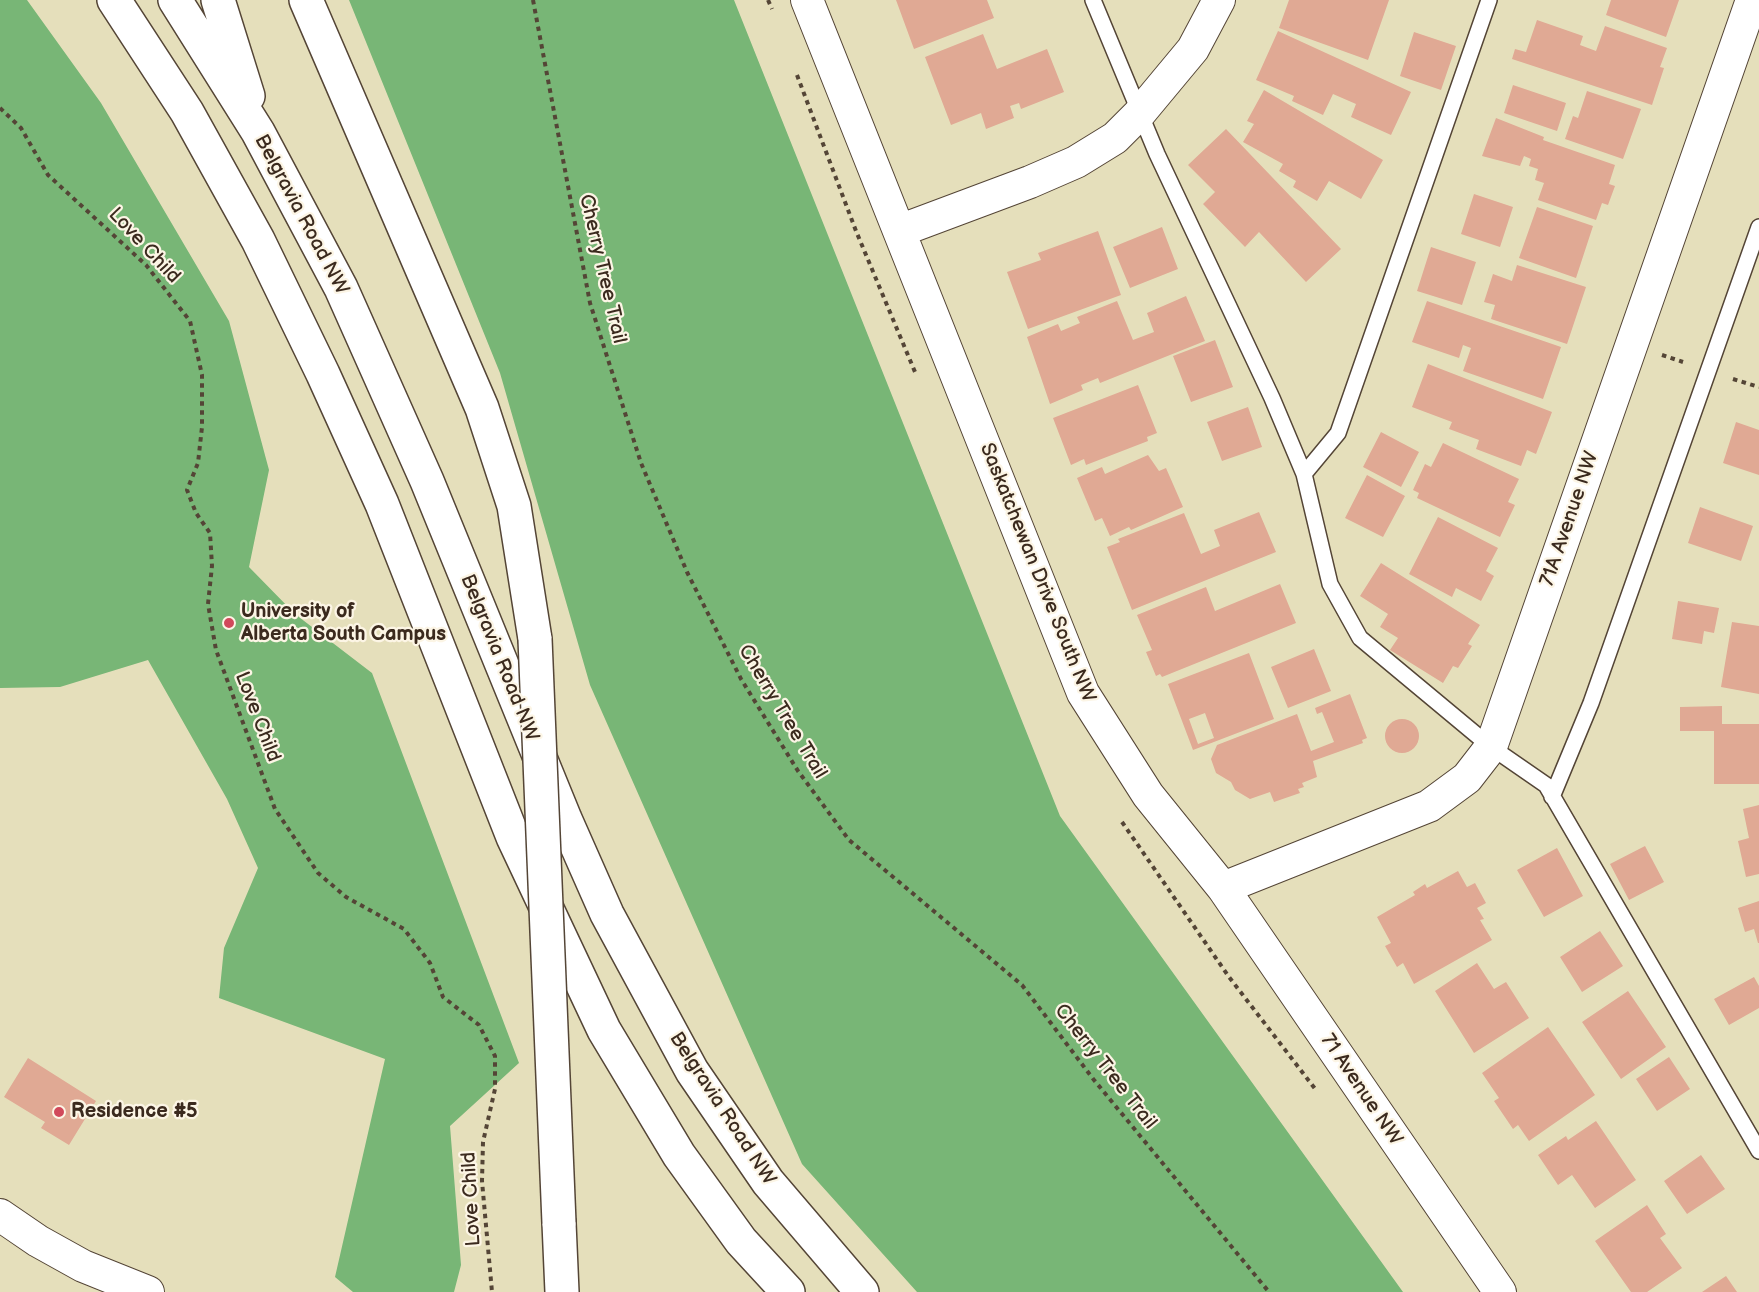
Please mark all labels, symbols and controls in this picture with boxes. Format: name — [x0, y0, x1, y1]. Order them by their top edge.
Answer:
street label: Belgravia Road NW — [249, 131, 353, 299]
street label: Cherry Tree Trail — [573, 192, 631, 346]
street label: Love Child — [103, 203, 185, 289]
street label: Saskatchewan Drive South NW — [974, 440, 1100, 706]
street label: 71A Avenue NW — [1536, 448, 1604, 590]
street label: Belgravia Road NW — [455, 571, 543, 745]
place label: University of Alberta South Campus — [241, 600, 446, 647]
marker: University of Alberta South Campus — [222, 616, 236, 630]
street label: Cherry Tree Trail — [732, 641, 832, 783]
street label: Love Child — [229, 669, 285, 765]
street label: Cherry Tree Trail — [1049, 1000, 1161, 1134]
street label: Belgravia Road NW — [664, 1028, 780, 1190]
street label: 71 Avenue NW — [1315, 1030, 1407, 1150]
place label: Residence #5 — [71, 1100, 198, 1124]
marker: Residence #5 — [52, 1105, 66, 1119]
street label: Love Child — [458, 1151, 486, 1247]

